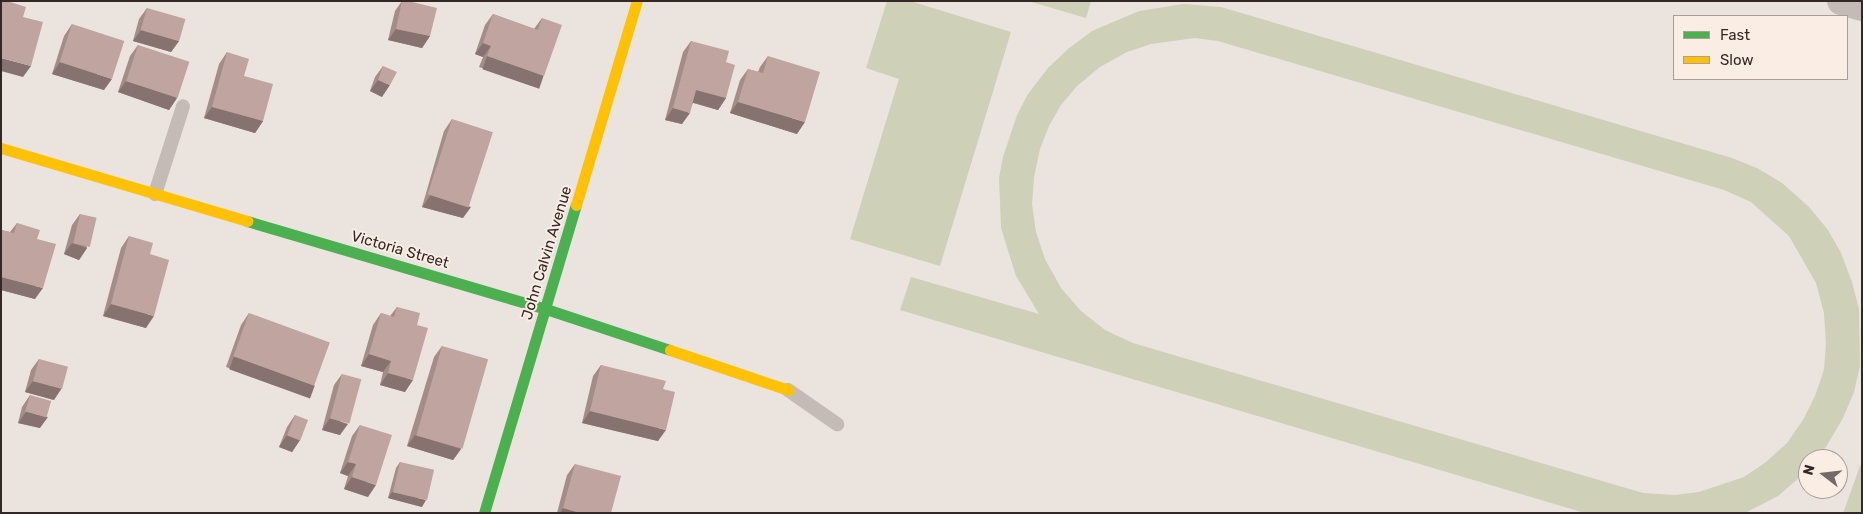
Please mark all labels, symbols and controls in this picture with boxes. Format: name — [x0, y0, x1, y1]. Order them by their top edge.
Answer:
legend — [1673, 15, 1848, 80]
text: Fast — [1720, 26, 1750, 44]
text: Slow — [1720, 51, 1753, 69]
street label: John Calvin Avenue — [518, 184, 576, 322]
street label: Victoria Street — [349, 227, 451, 273]
north arrow — [1798, 449, 1848, 499]
text: N — [1799, 463, 1819, 477]

